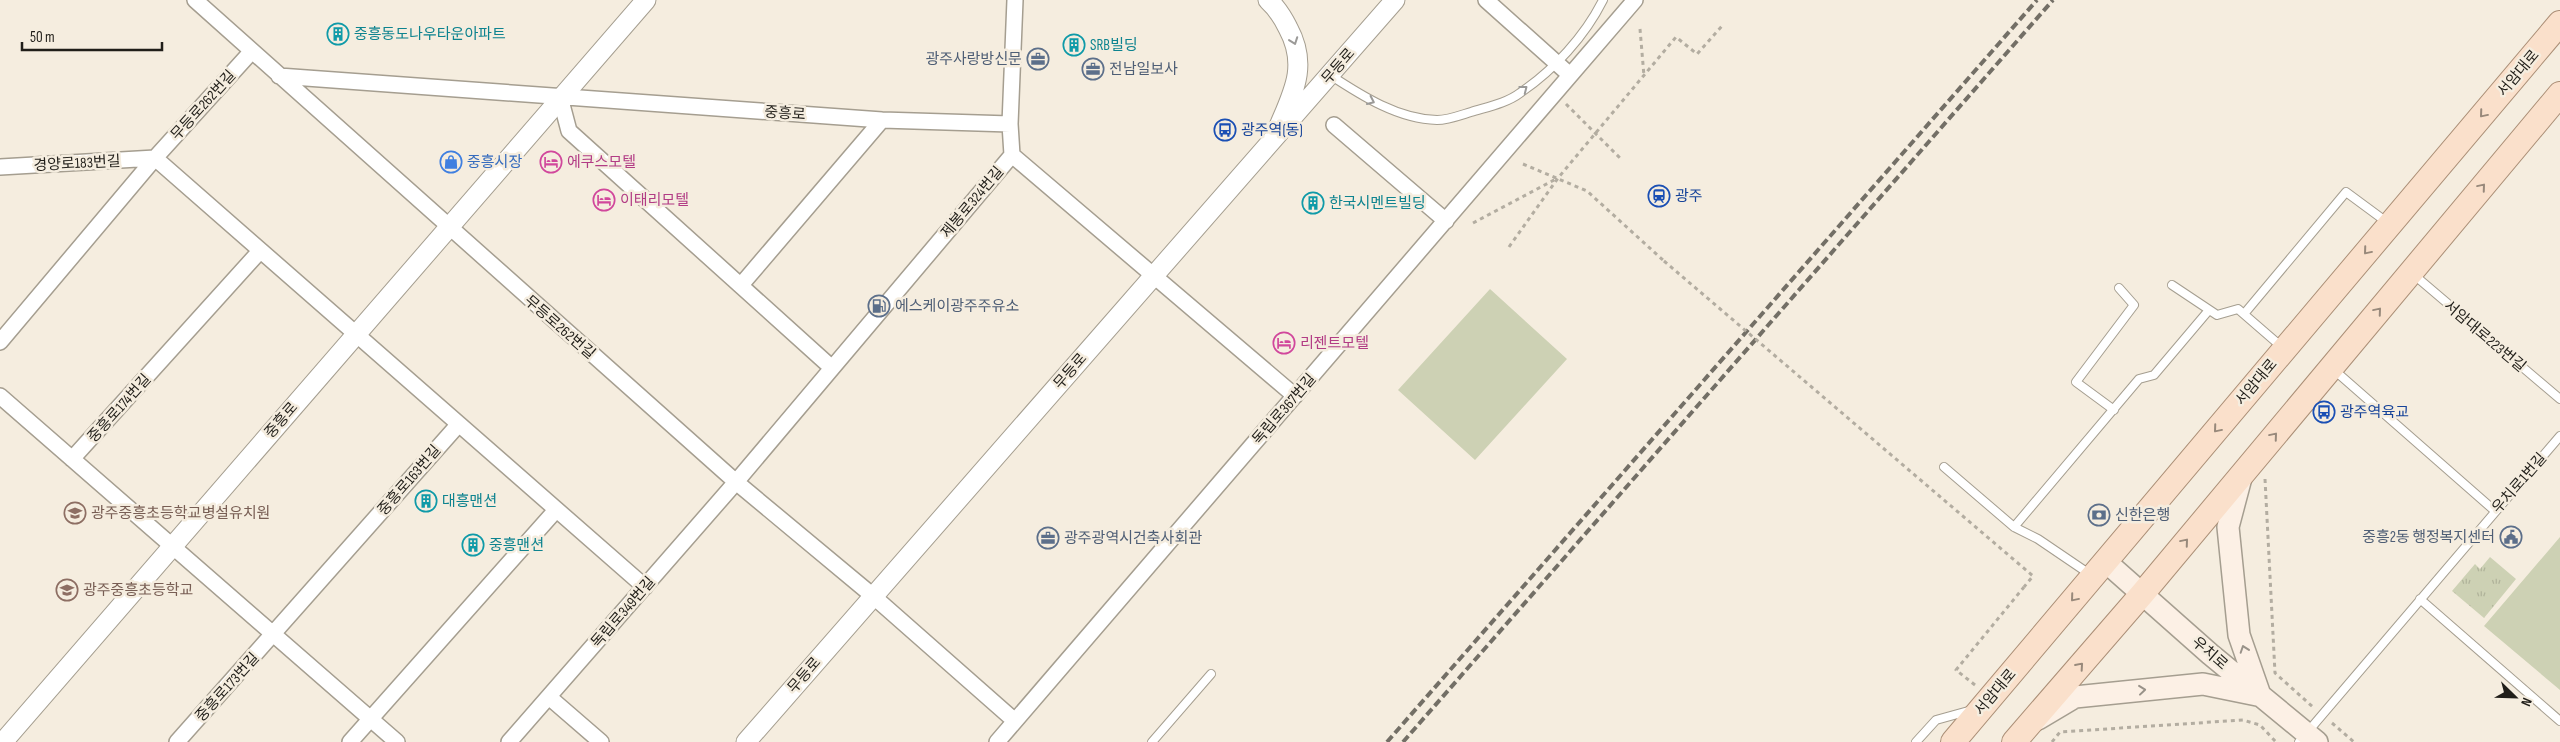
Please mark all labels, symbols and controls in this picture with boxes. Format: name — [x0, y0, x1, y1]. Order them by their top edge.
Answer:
scale bar — [22, 20, 162, 52]
building icon: 중흥동도나우타운아파트 — [326, 22, 350, 46]
place label: 중흥동도나우타운아파트 — [354, 25, 506, 44]
text: 50 m — [30, 28, 55, 47]
building icon: SRB빌딩 — [1062, 33, 1086, 57]
place label: SRB빌딩 — [1090, 36, 1138, 55]
one-way arrow — [1288, 36, 1298, 44]
street label: 무등로 — [1318, 44, 1359, 88]
street label: 서암대로 — [2493, 46, 2543, 101]
office icon: 광주사랑방신문 — [1026, 47, 1050, 71]
place label: 광주사랑방신문 — [925, 50, 1022, 69]
office icon: 전남일보사 — [1081, 57, 1105, 81]
place label: 전남일보사 — [1109, 60, 1178, 79]
street label: 무등로262번길 — [167, 66, 240, 144]
one-way arrow — [1519, 86, 1528, 95]
one-way arrow — [1366, 94, 1375, 105]
street label: 중흥로 — [764, 103, 806, 124]
one-way arrow — [2481, 108, 2489, 117]
bus stop icon: 광주역(동) — [1213, 118, 1237, 142]
place label: 광주역(동) — [1241, 121, 1303, 140]
shop icon: 중흥시장 — [439, 150, 463, 174]
hotel icon: 에쿠스모텔 — [539, 150, 563, 174]
street label: 경양로183번길 — [33, 152, 121, 175]
place label: 중흥시장 — [467, 153, 522, 172]
place label: 에쿠스모텔 — [567, 153, 636, 172]
street label: 제봉로324번길 — [937, 163, 1008, 242]
one-way arrow — [2477, 183, 2486, 192]
station icon: 광주 — [1647, 184, 1671, 208]
place label: 광주 — [1675, 187, 1703, 206]
hotel icon: 이태리모텔 — [592, 188, 616, 212]
place label: 이태리모텔 — [620, 191, 689, 210]
building icon: 한국시멘트빌딩 — [1301, 191, 1325, 215]
place label: 한국시멘트빌딩 — [1329, 194, 1426, 213]
one-way arrow — [2364, 246, 2373, 255]
street label: 무등로262번길 — [520, 291, 599, 363]
fuel station icon: 에스케이광주주유소 — [867, 294, 891, 318]
street label: 서암대로223번길 — [2440, 296, 2530, 376]
place label: 에스케이광주주유소 — [895, 297, 1019, 316]
one-way arrow — [2373, 308, 2382, 317]
hotel icon: 리젠트모텔 — [1272, 331, 1296, 355]
place label: 리젠트모텔 — [1300, 334, 1369, 353]
street label: 무등로 — [1050, 349, 1091, 393]
street label: 서암대로 — [2231, 355, 2281, 410]
street label: 중흥로174번길 — [84, 370, 155, 447]
street label: 독립로367번길 — [1248, 370, 1320, 449]
street label: 중흥로 — [261, 398, 302, 442]
bus stop icon: 광주역육교 — [2312, 400, 2336, 424]
place label: 광주역육교 — [2340, 403, 2409, 422]
one-way arrow — [2214, 423, 2222, 432]
one-way arrow — [2268, 433, 2277, 442]
street label: 중흥로163번길 — [374, 441, 445, 519]
street label: 우치로1번길 — [2488, 449, 2551, 518]
building icon: 대흥맨션 — [414, 489, 438, 513]
place label: 대흥맨션 — [442, 492, 497, 511]
school or university icon: 광주중흥초등학교병설유치원 — [63, 501, 87, 525]
bank icon: 신한은행 — [2087, 503, 2111, 527]
place label: 광주중흥초등학교병설유치원 — [91, 504, 270, 523]
place label: 신한은행 — [2115, 506, 2170, 525]
public building icon: 중흥2동 행정복지센터 — [2499, 525, 2523, 549]
office icon: 광주광역시건축사회관 — [1036, 526, 1060, 550]
place label: 중흥2동 행정복지센터 — [2362, 528, 2495, 547]
place label: 광주광역시건축사회관 — [1064, 529, 1202, 548]
building icon: 중흥맨션 — [461, 533, 485, 557]
place label: 중흥맨션 — [489, 536, 544, 555]
one-way arrow — [2180, 539, 2189, 548]
street label: 독립로349번길 — [587, 573, 660, 652]
school or university icon: 광주중흥초등학교 — [55, 578, 79, 602]
place label: 광주중흥초등학교 — [83, 581, 193, 600]
one-way arrow — [2070, 593, 2079, 602]
street label: 우치로 — [2188, 633, 2232, 674]
one-way arrow — [2240, 646, 2250, 654]
street label: 중흥로173번길 — [191, 649, 263, 726]
street label: 무등로 — [784, 653, 825, 697]
one-way arrow — [2075, 663, 2084, 672]
street label: 서암대로 — [1970, 665, 2020, 720]
north arrow — [2490, 672, 2540, 722]
one-way arrow — [2139, 685, 2147, 696]
text: N — [2517, 695, 2536, 709]

